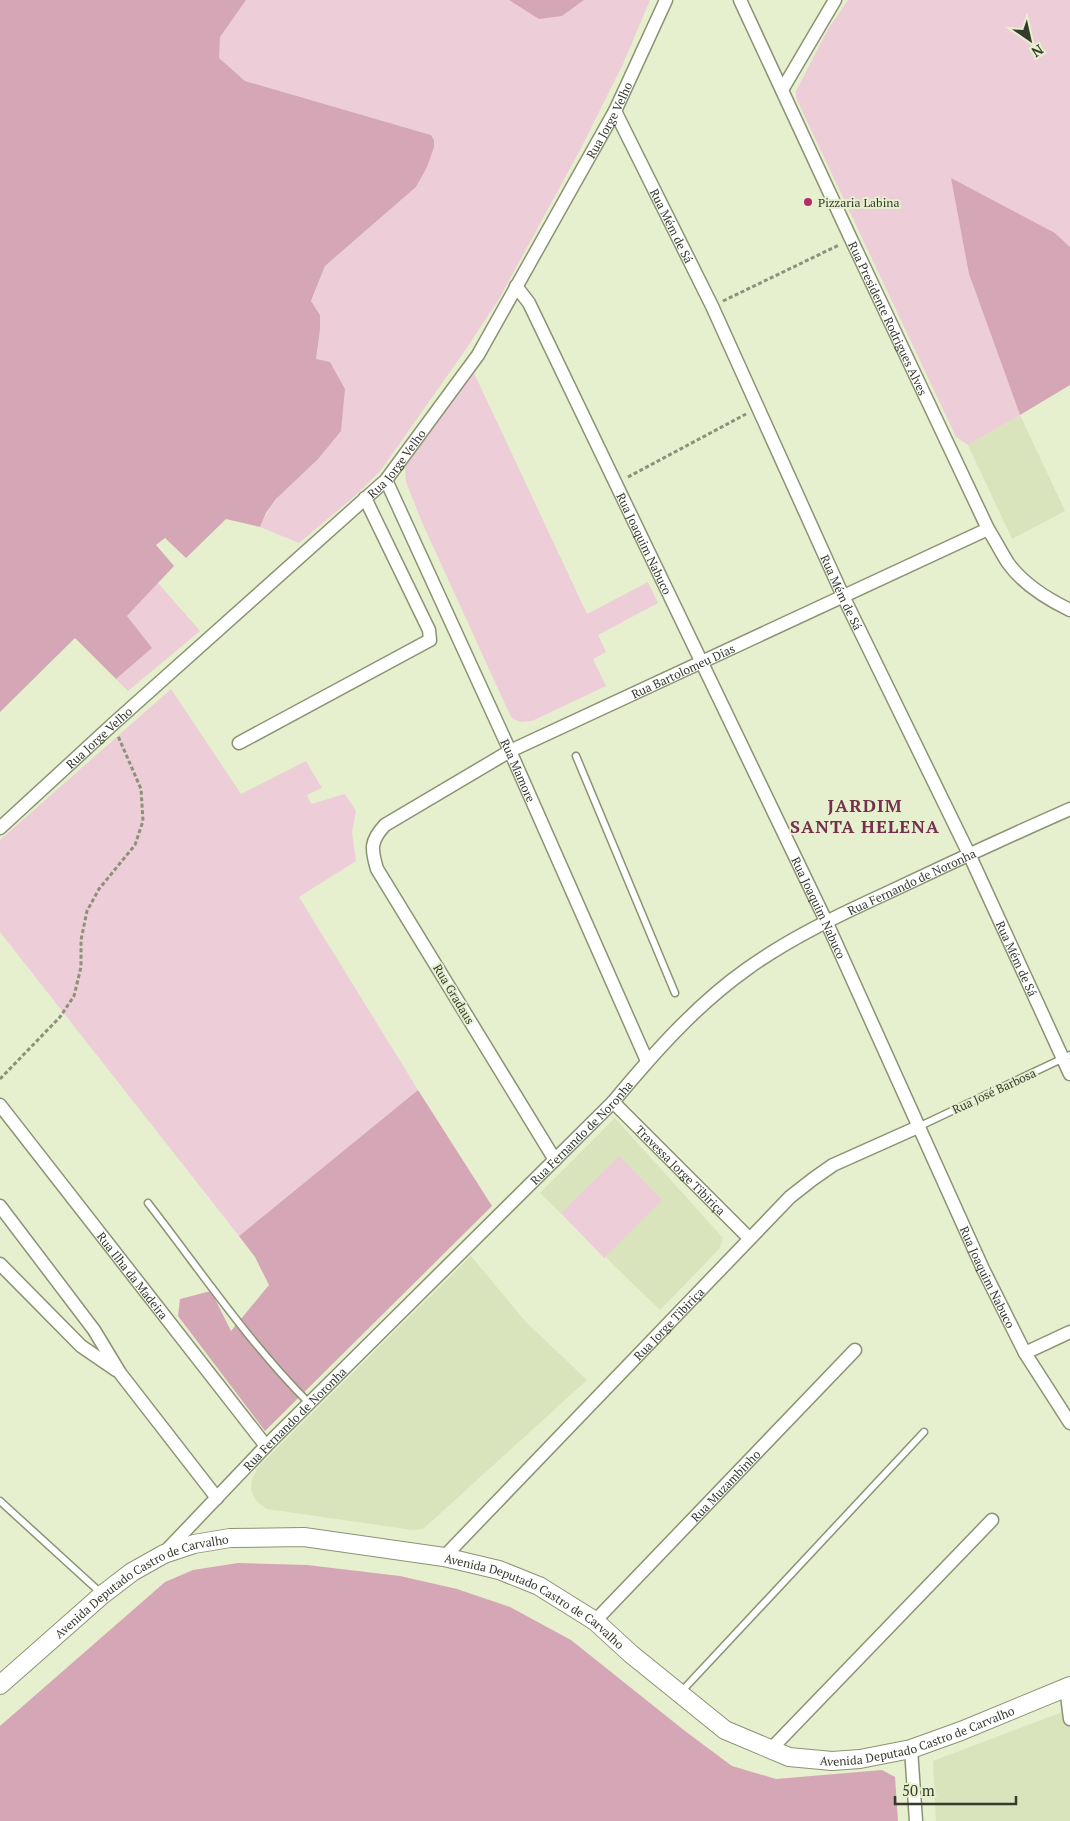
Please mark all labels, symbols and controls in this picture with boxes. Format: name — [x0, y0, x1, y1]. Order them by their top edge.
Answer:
north arrow — [1005, 15, 1055, 65]
text: N — [1028, 40, 1047, 62]
street label: Rua Jorge Velho — [583, 79, 635, 161]
street label: Rua Mém de Sá — [647, 186, 697, 265]
place label: Pizzaria Labina — [818, 195, 899, 210]
marker: Pizzaria Labina — [802, 196, 814, 208]
street label: Rua Presidente Rodrigues Alves — [846, 239, 931, 397]
street label: Rua Jorge Velho — [364, 426, 429, 501]
street label: Rua Joaquim Nabuco — [614, 490, 675, 597]
street label: Rua Mém de Sá — [818, 552, 866, 632]
street label: Rua Bartolomeu Dias — [629, 640, 737, 701]
street label: Rua Jorge Velho — [63, 703, 135, 771]
street label: Rua Mamore — [498, 736, 539, 804]
district label: JARDIM SANTA HELENA — [790, 793, 940, 838]
street label: Rua Fernando de Noronha — [845, 845, 978, 918]
street label: Rua Joaquim Nabuco — [789, 854, 850, 961]
street label: Rua Mém de Sá — [993, 918, 1041, 999]
street label: Rua Gradaus — [430, 961, 478, 1027]
street label: Rua José Barbosa — [950, 1065, 1038, 1117]
street label: Rua Fernando de Noronha — [527, 1077, 635, 1188]
street label: Travessa Jorge Tibiriça — [633, 1122, 729, 1218]
street label: Rua Joaquim Nabuco — [957, 1224, 1019, 1331]
street label: Rua Ilha da Madeira — [94, 1229, 172, 1322]
street label: Rua Jorge Tibiriça — [630, 1284, 707, 1363]
street label: Rua Fernando de Noronha — [240, 1364, 349, 1473]
street label: Rua Muzambinho — [687, 1446, 763, 1524]
street label: Avenida Deputado Castro de Carvalho — [51, 1531, 230, 1641]
street label: Avenida Deputado Castro de Carvalho — [443, 1550, 628, 1652]
street label: Avenida Deputado Castro de Carvalho — [819, 1702, 1017, 1769]
scale bar — [895, 1774, 1016, 1806]
text: 50 m — [902, 1780, 935, 1800]

